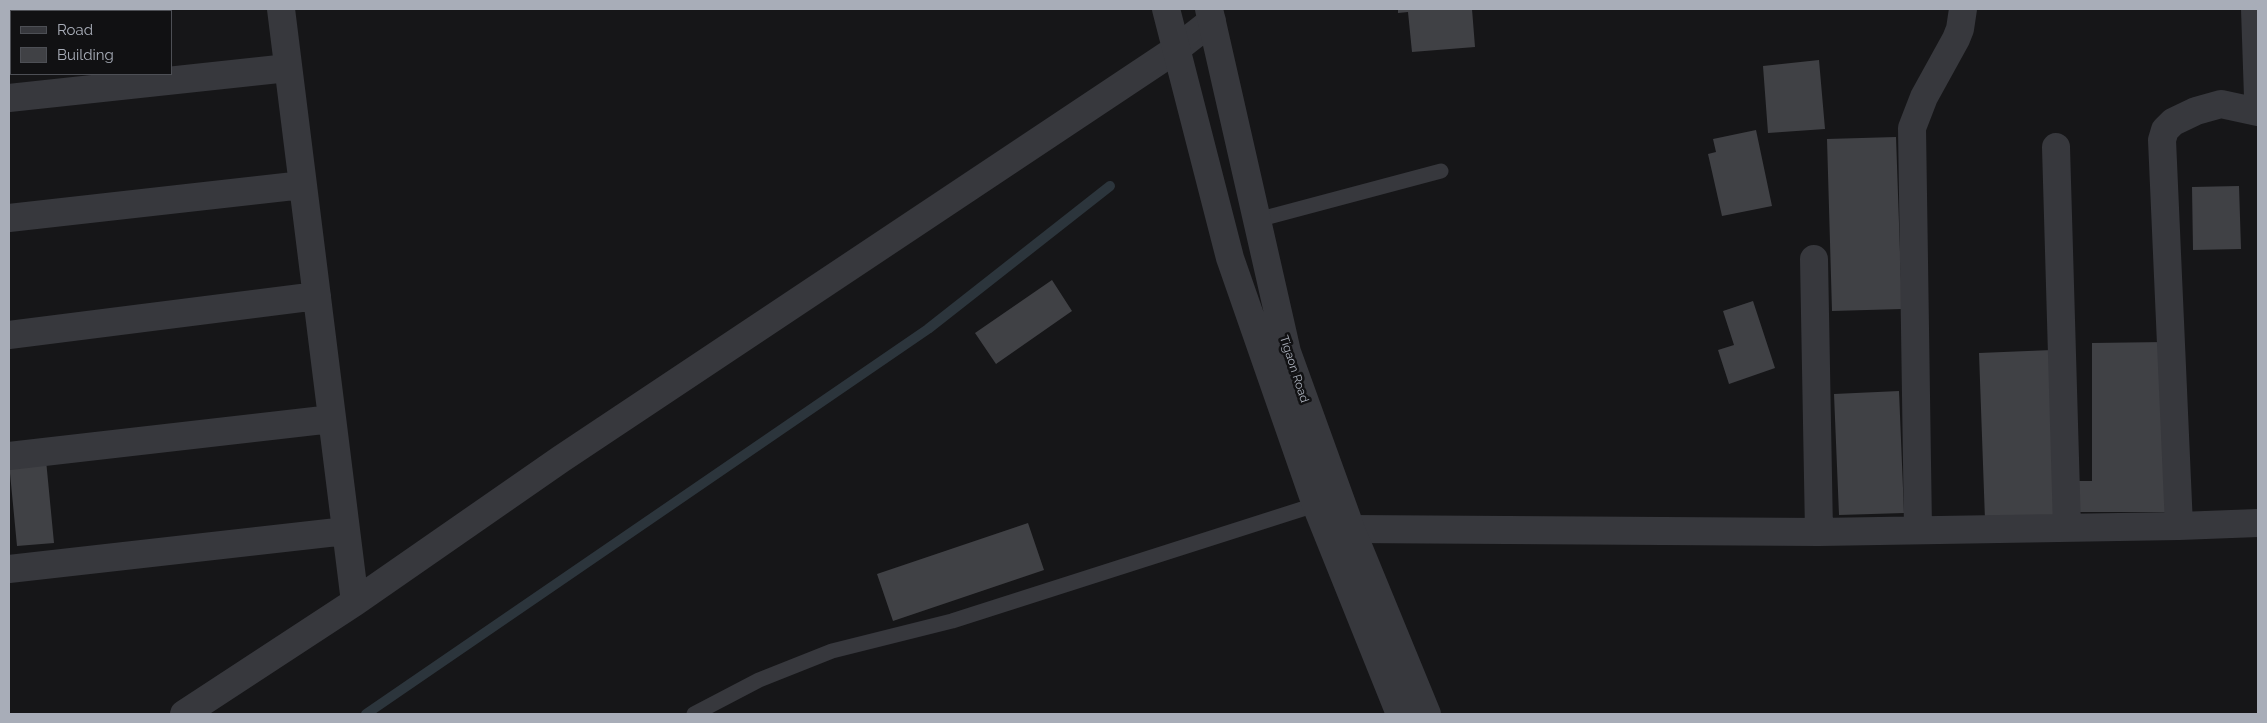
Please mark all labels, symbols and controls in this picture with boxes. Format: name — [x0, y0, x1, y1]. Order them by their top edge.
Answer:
legend — [10, 10, 172, 75]
text: Road — [57, 21, 93, 39]
text: Building — [57, 46, 114, 64]
street label: Tigaon Road — [1276, 334, 1312, 404]

